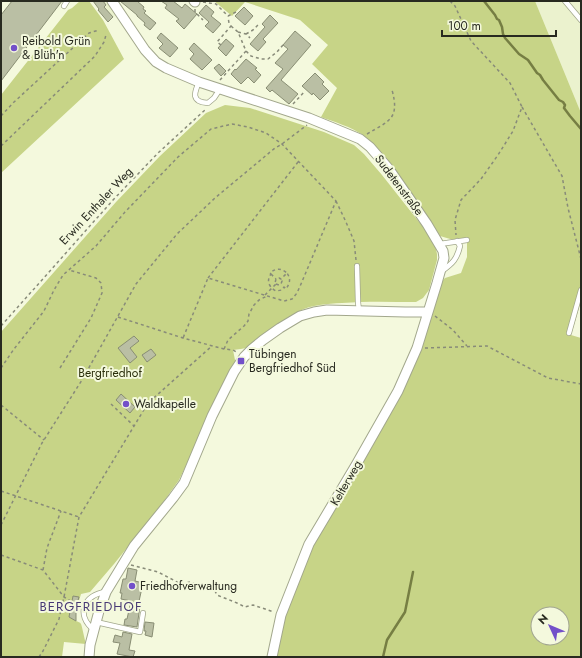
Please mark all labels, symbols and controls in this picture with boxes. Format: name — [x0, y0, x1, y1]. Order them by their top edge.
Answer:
scale bar — [442, 12, 556, 38]
text: 100 m — [448, 17, 481, 35]
place label: Reibold Grün & Blüh'n — [22, 32, 91, 64]
marker: Reibold Grün & Blüh'n — [9, 43, 19, 53]
street label: Sudetenstraße — [370, 151, 428, 219]
street label: Erwin Enthaler Weg — [55, 163, 137, 249]
place label: Tübingen Bergfriedhof Süd — [249, 345, 336, 377]
marker: Tübingen Bergfriedhof Süd — [236, 356, 246, 366]
park label: Bergfriedhof — [78, 364, 142, 382]
place label: Waldkapelle — [134, 395, 196, 413]
marker: Waldkapelle — [121, 399, 131, 409]
street label: Kelterweg — [326, 457, 366, 509]
place label: Friedhofverwaltung — [140, 577, 237, 595]
marker: Friedhofverwaltung — [127, 581, 137, 591]
district label: BERGFRIEDHOF — [40, 597, 142, 616]
north arrow — [530, 606, 570, 646]
text: N — [534, 610, 552, 628]

